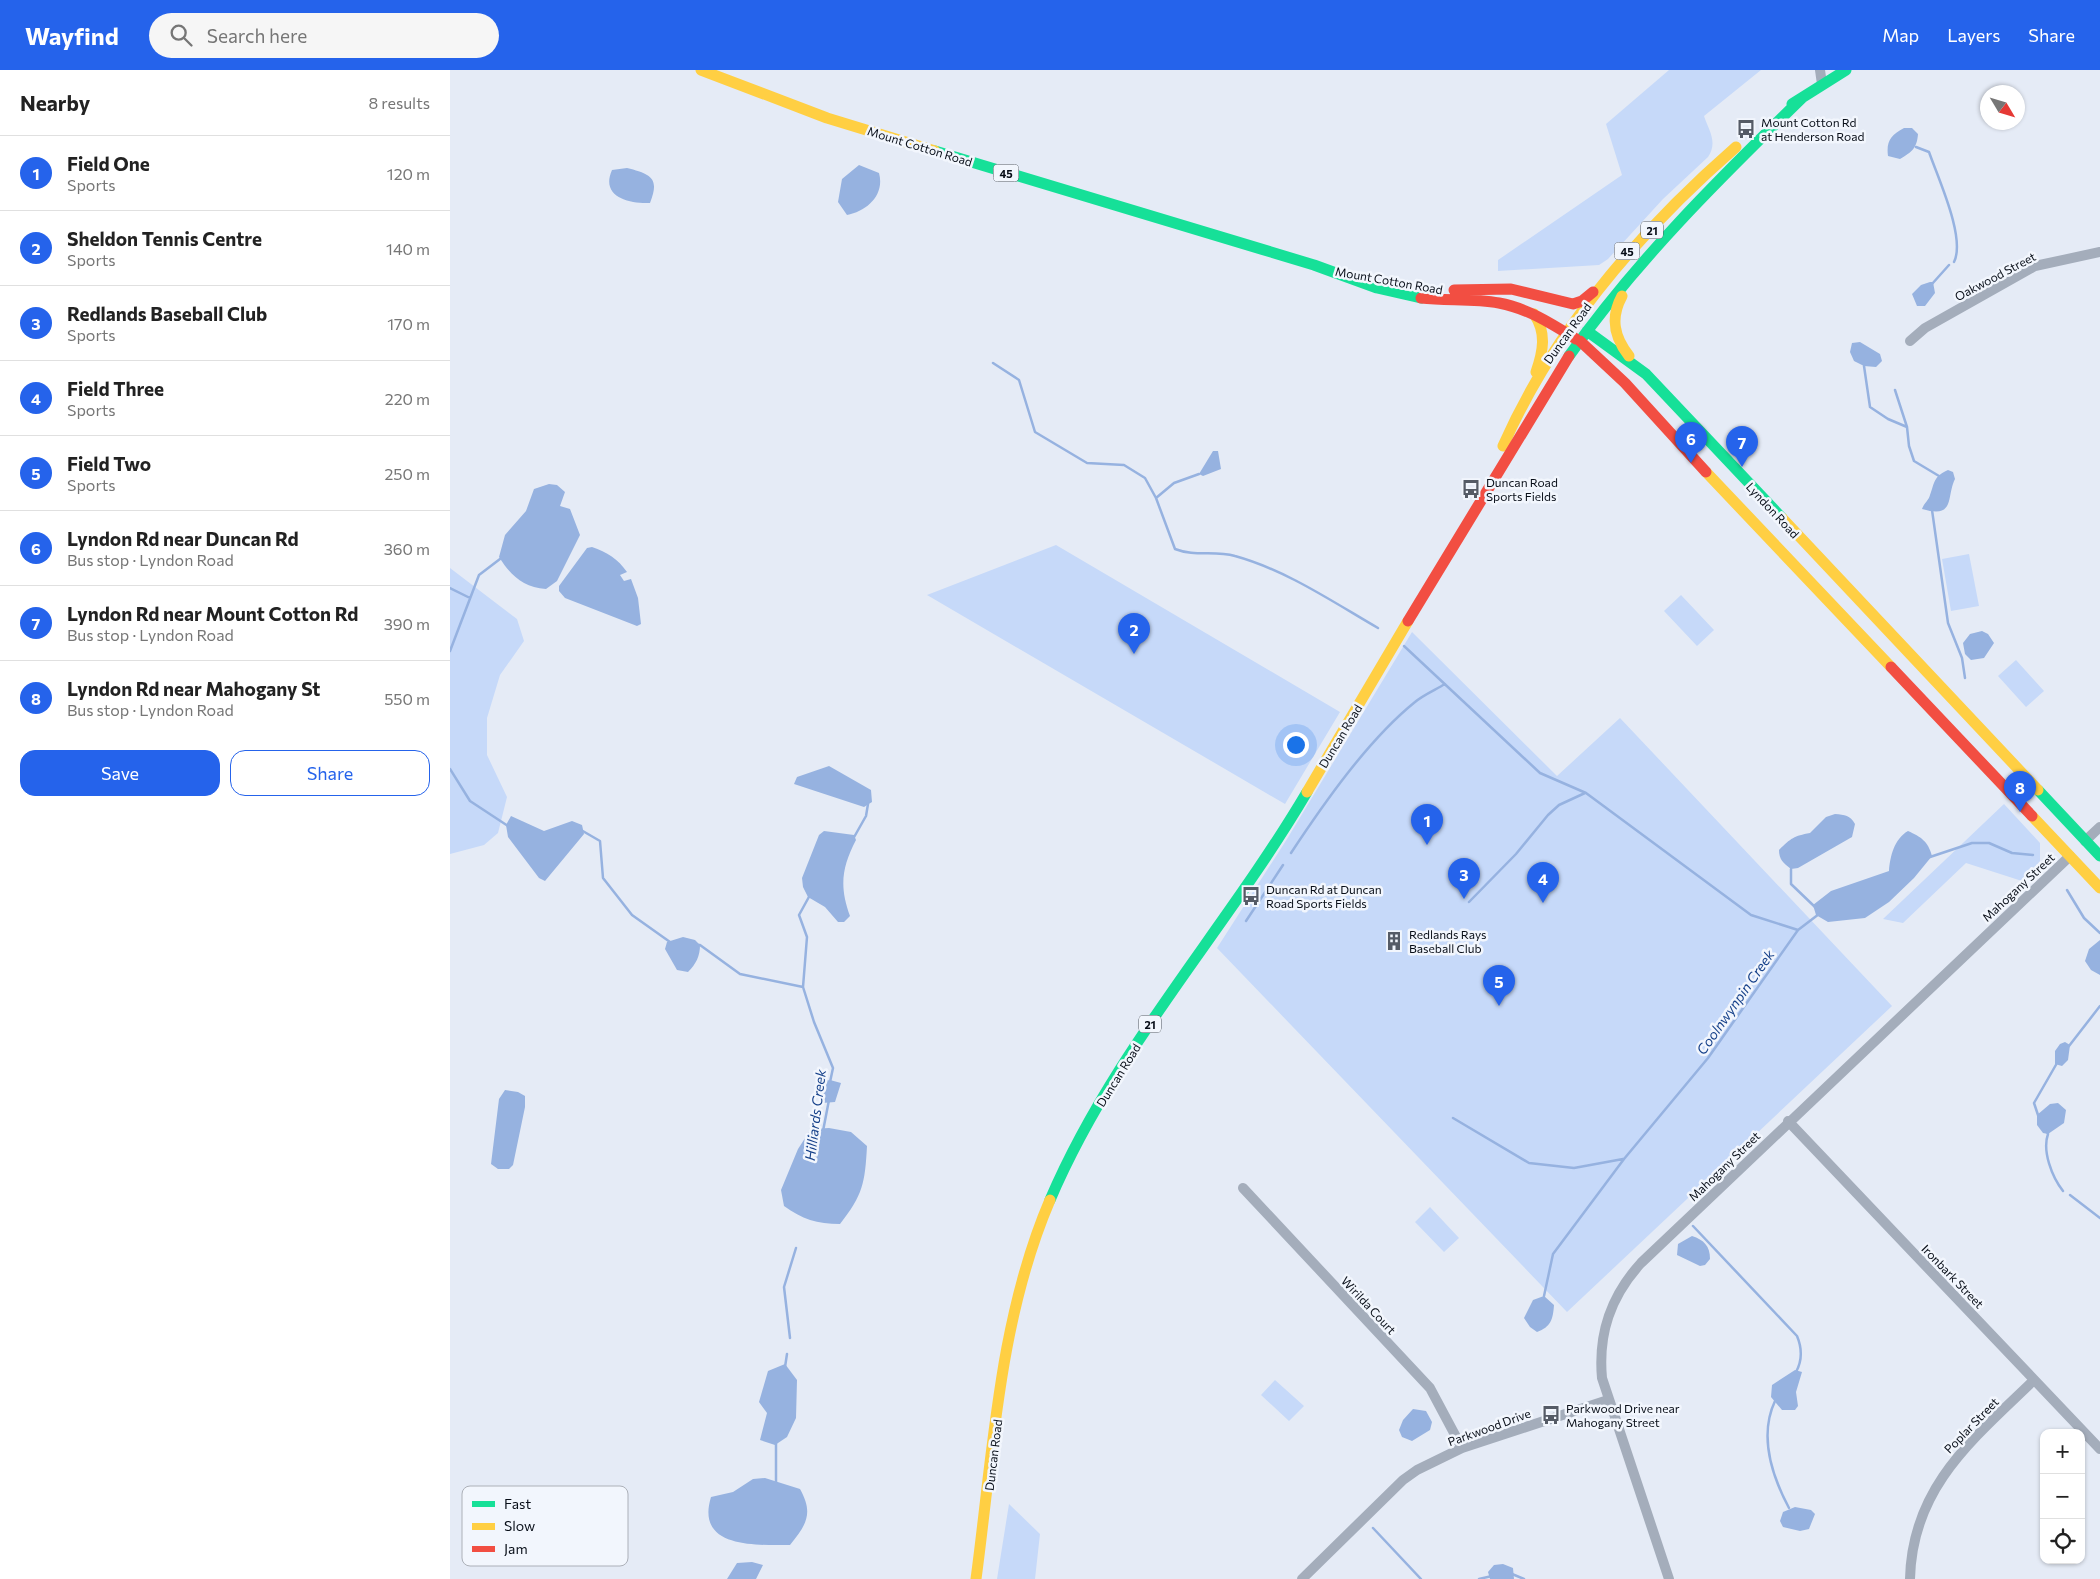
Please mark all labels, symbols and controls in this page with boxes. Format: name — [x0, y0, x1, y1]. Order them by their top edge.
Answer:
search box — [149, 13, 499, 58]
text: Wayfind — [25, 21, 119, 50]
icon: search — [167, 21, 195, 49]
text: Search here — [207, 24, 307, 47]
text: Map — [1882, 24, 1919, 46]
text: Layers — [1947, 24, 2000, 46]
text: Share — [2028, 24, 2075, 46]
north arrow — [1980, 85, 2025, 130]
text: Nearby — [20, 90, 90, 115]
text: 8 results — [369, 93, 430, 112]
place label: Mount Cotton Rd at Henderson Road — [1761, 115, 1864, 143]
bus stop icon: Mount Cotton Rd at Henderson Road — [1735, 118, 1757, 140]
street label: Mount Cotton Road — [866, 123, 974, 169]
text: Field One — [67, 152, 150, 175]
text: 1 — [32, 164, 40, 183]
text: 120 m — [387, 164, 430, 183]
road number: 45 — [994, 165, 1018, 182]
text: Sports — [67, 175, 116, 194]
road number: 21 — [1641, 222, 1663, 238]
text: Sheldon Tennis Centre — [67, 227, 262, 250]
text: 2 — [31, 239, 41, 258]
text: 140 m — [386, 239, 430, 258]
road number: 45 — [1614, 242, 1640, 260]
street label: Oakwood Street — [1952, 249, 2038, 303]
text: Sports — [67, 250, 116, 269]
street label: Mount Cotton Road — [1334, 264, 1444, 296]
street label: Duncan Road — [1540, 300, 1594, 366]
text: Redlands Baseball Club — [67, 302, 267, 325]
text: 3 — [31, 314, 41, 333]
text: 170 m — [387, 314, 430, 333]
text: Sports — [67, 325, 116, 344]
text: Field Three — [67, 377, 164, 400]
text: 4 — [31, 389, 41, 408]
text: 220 m — [385, 389, 430, 408]
text: Sports — [67, 400, 116, 419]
pin: 6 — [1675, 422, 1707, 463]
pin: 7 — [1726, 426, 1758, 467]
text: Field Two — [67, 452, 151, 475]
text: 5 — [31, 464, 41, 483]
text: 250 m — [384, 464, 430, 483]
text: Sports — [67, 475, 116, 494]
place label: Duncan Road Sports Fields — [1486, 475, 1558, 503]
bus stop icon: Duncan Road Sports Fields — [1460, 478, 1482, 500]
street label: Lyndon Road — [1744, 479, 1802, 541]
text: Lyndon Rd near Duncan Rd — [67, 527, 299, 550]
text: 6 — [31, 539, 41, 558]
text: 360 m — [384, 539, 430, 558]
text: Bus stop · Lyndon Road — [67, 550, 234, 569]
text: Lyndon Rd near Mount Cotton Rd — [67, 602, 358, 625]
pin: 2 — [1118, 613, 1150, 654]
text: 7 — [32, 614, 40, 633]
text: 390 m — [384, 614, 430, 633]
text: Bus stop · Lyndon Road — [67, 625, 234, 644]
text: Lyndon Rd near Mahogany St — [67, 677, 320, 700]
text: 8 — [31, 689, 41, 708]
text: 550 m — [384, 689, 430, 708]
text: Bus stop · Lyndon Road — [67, 700, 234, 719]
street label: Duncan Road — [1316, 702, 1365, 770]
your location — [1283, 732, 1309, 758]
button: Save — [20, 750, 220, 796]
button: Share — [230, 750, 430, 796]
pin: 8 — [2004, 771, 2036, 812]
pin: 1 — [1411, 804, 1443, 845]
street label: Mahogany Street — [1979, 850, 2057, 924]
pin: 3 — [1448, 858, 1480, 899]
pin: 4 — [1527, 862, 1559, 903]
place label: Duncan Rd at Duncan Road Sports Fields — [1266, 882, 1382, 910]
bus stop icon: Duncan Rd at Duncan Road Sports Fields — [1240, 885, 1262, 907]
place label: Redlands Rays Baseball Club — [1409, 927, 1487, 955]
building icon: Redlands Rays Baseball Club — [1383, 930, 1405, 952]
water label: Coolnwynpin Creek — [1692, 946, 1778, 1058]
pin: 5 — [1483, 965, 1515, 1006]
road number: 21 — [1139, 1016, 1161, 1032]
street label: Duncan Road — [1093, 1041, 1143, 1109]
water label: Hilliards Creek — [801, 1068, 829, 1162]
street label: Mahogany Street — [1685, 1128, 1763, 1204]
street label: Ironbark Street — [1919, 1241, 1987, 1311]
street label: Wirilda Court — [1339, 1273, 1399, 1337]
street label: Poplar Street — [1941, 1394, 2001, 1456]
place label: Parkwood Drive near Mahogany Street — [1566, 1401, 1680, 1429]
bus stop icon: Parkwood Drive near Mahogany Street — [1540, 1404, 1562, 1426]
street label: Parkwood Drive — [1446, 1406, 1532, 1448]
street label: Duncan Road — [982, 1418, 1004, 1491]
map controls — [2040, 1429, 2085, 1564]
button: + — [2040, 1429, 2085, 1474]
button: − — [2040, 1474, 2085, 1519]
legend — [462, 1486, 628, 1566]
text: Fast — [504, 1495, 531, 1512]
text: Slow — [504, 1517, 535, 1534]
button: locate — [2040, 1519, 2085, 1564]
text: Jam — [504, 1540, 528, 1557]

